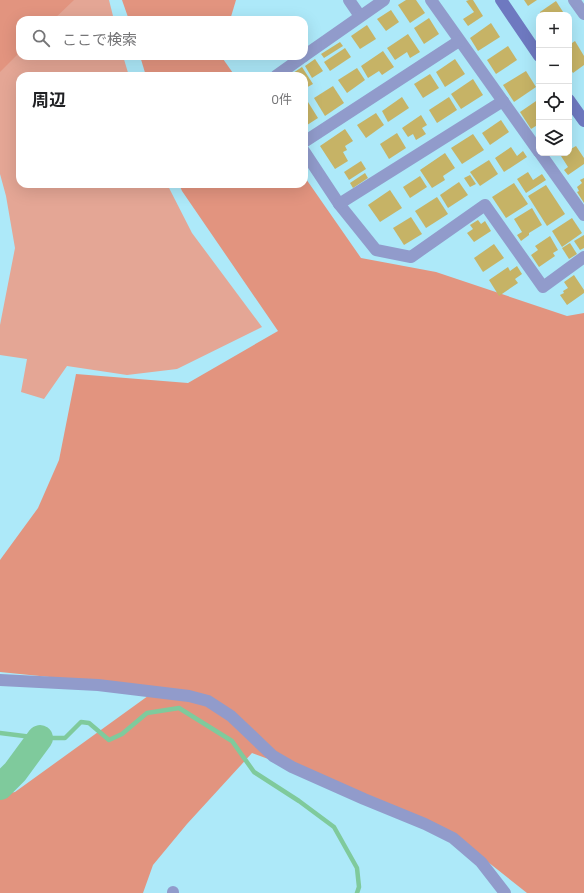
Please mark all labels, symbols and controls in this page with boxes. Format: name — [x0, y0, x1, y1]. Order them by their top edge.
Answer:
map controls — [536, 12, 572, 156]
button: + — [536, 12, 572, 48]
search box — [16, 16, 308, 60]
icon: search — [30, 27, 52, 49]
text: ここで検索 — [62, 30, 137, 49]
button: − — [536, 48, 572, 84]
button: locate — [536, 84, 572, 120]
text: 周辺 — [32, 89, 66, 111]
text: 0件 — [271, 91, 292, 108]
button: layers — [536, 120, 572, 156]

